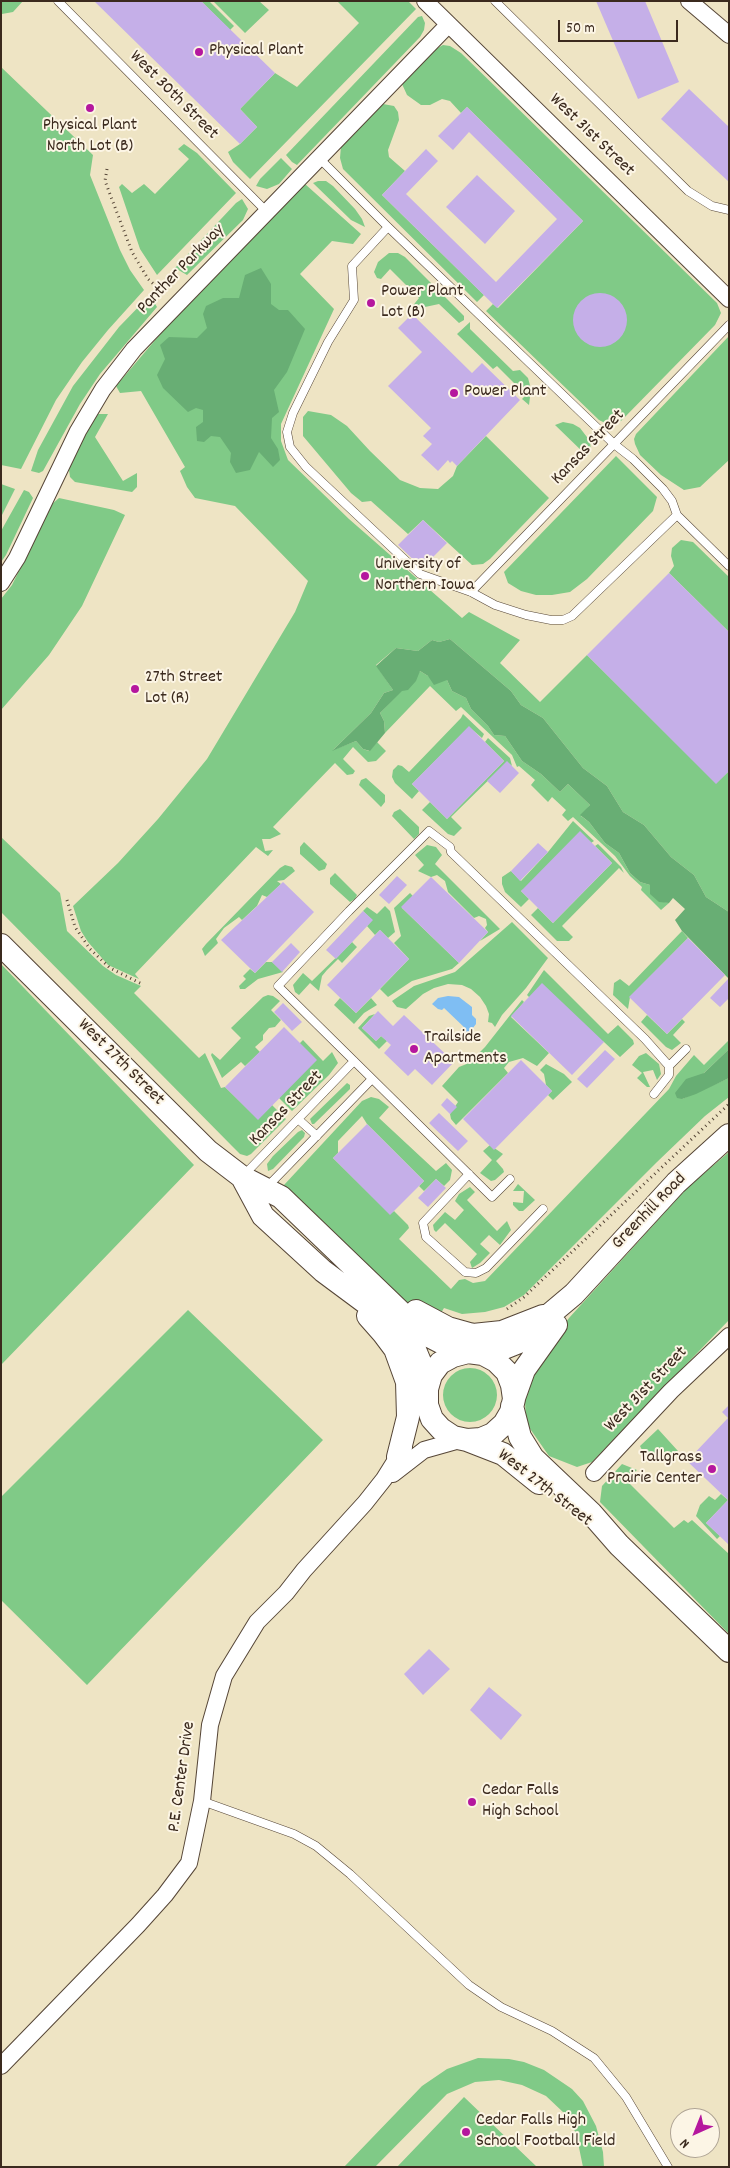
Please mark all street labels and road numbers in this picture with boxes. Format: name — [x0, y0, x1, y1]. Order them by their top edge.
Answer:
street label: West 30th Street — [124, 47, 222, 145]
street label: West 31st Street — [544, 90, 638, 182]
street label: Panther Parkway — [134, 221, 230, 319]
street label: Kansas Street — [548, 406, 630, 490]
street label: West 27th Street — [72, 1015, 168, 1111]
street label: Kansas Street — [246, 1067, 328, 1151]
street label: Greenhill Road — [608, 1169, 692, 1255]
street label: West 31st Street — [601, 1343, 693, 1437]
street label: West 27th Street — [492, 1445, 596, 1533]
street label: P.E. Center Drive — [165, 1720, 201, 1834]

